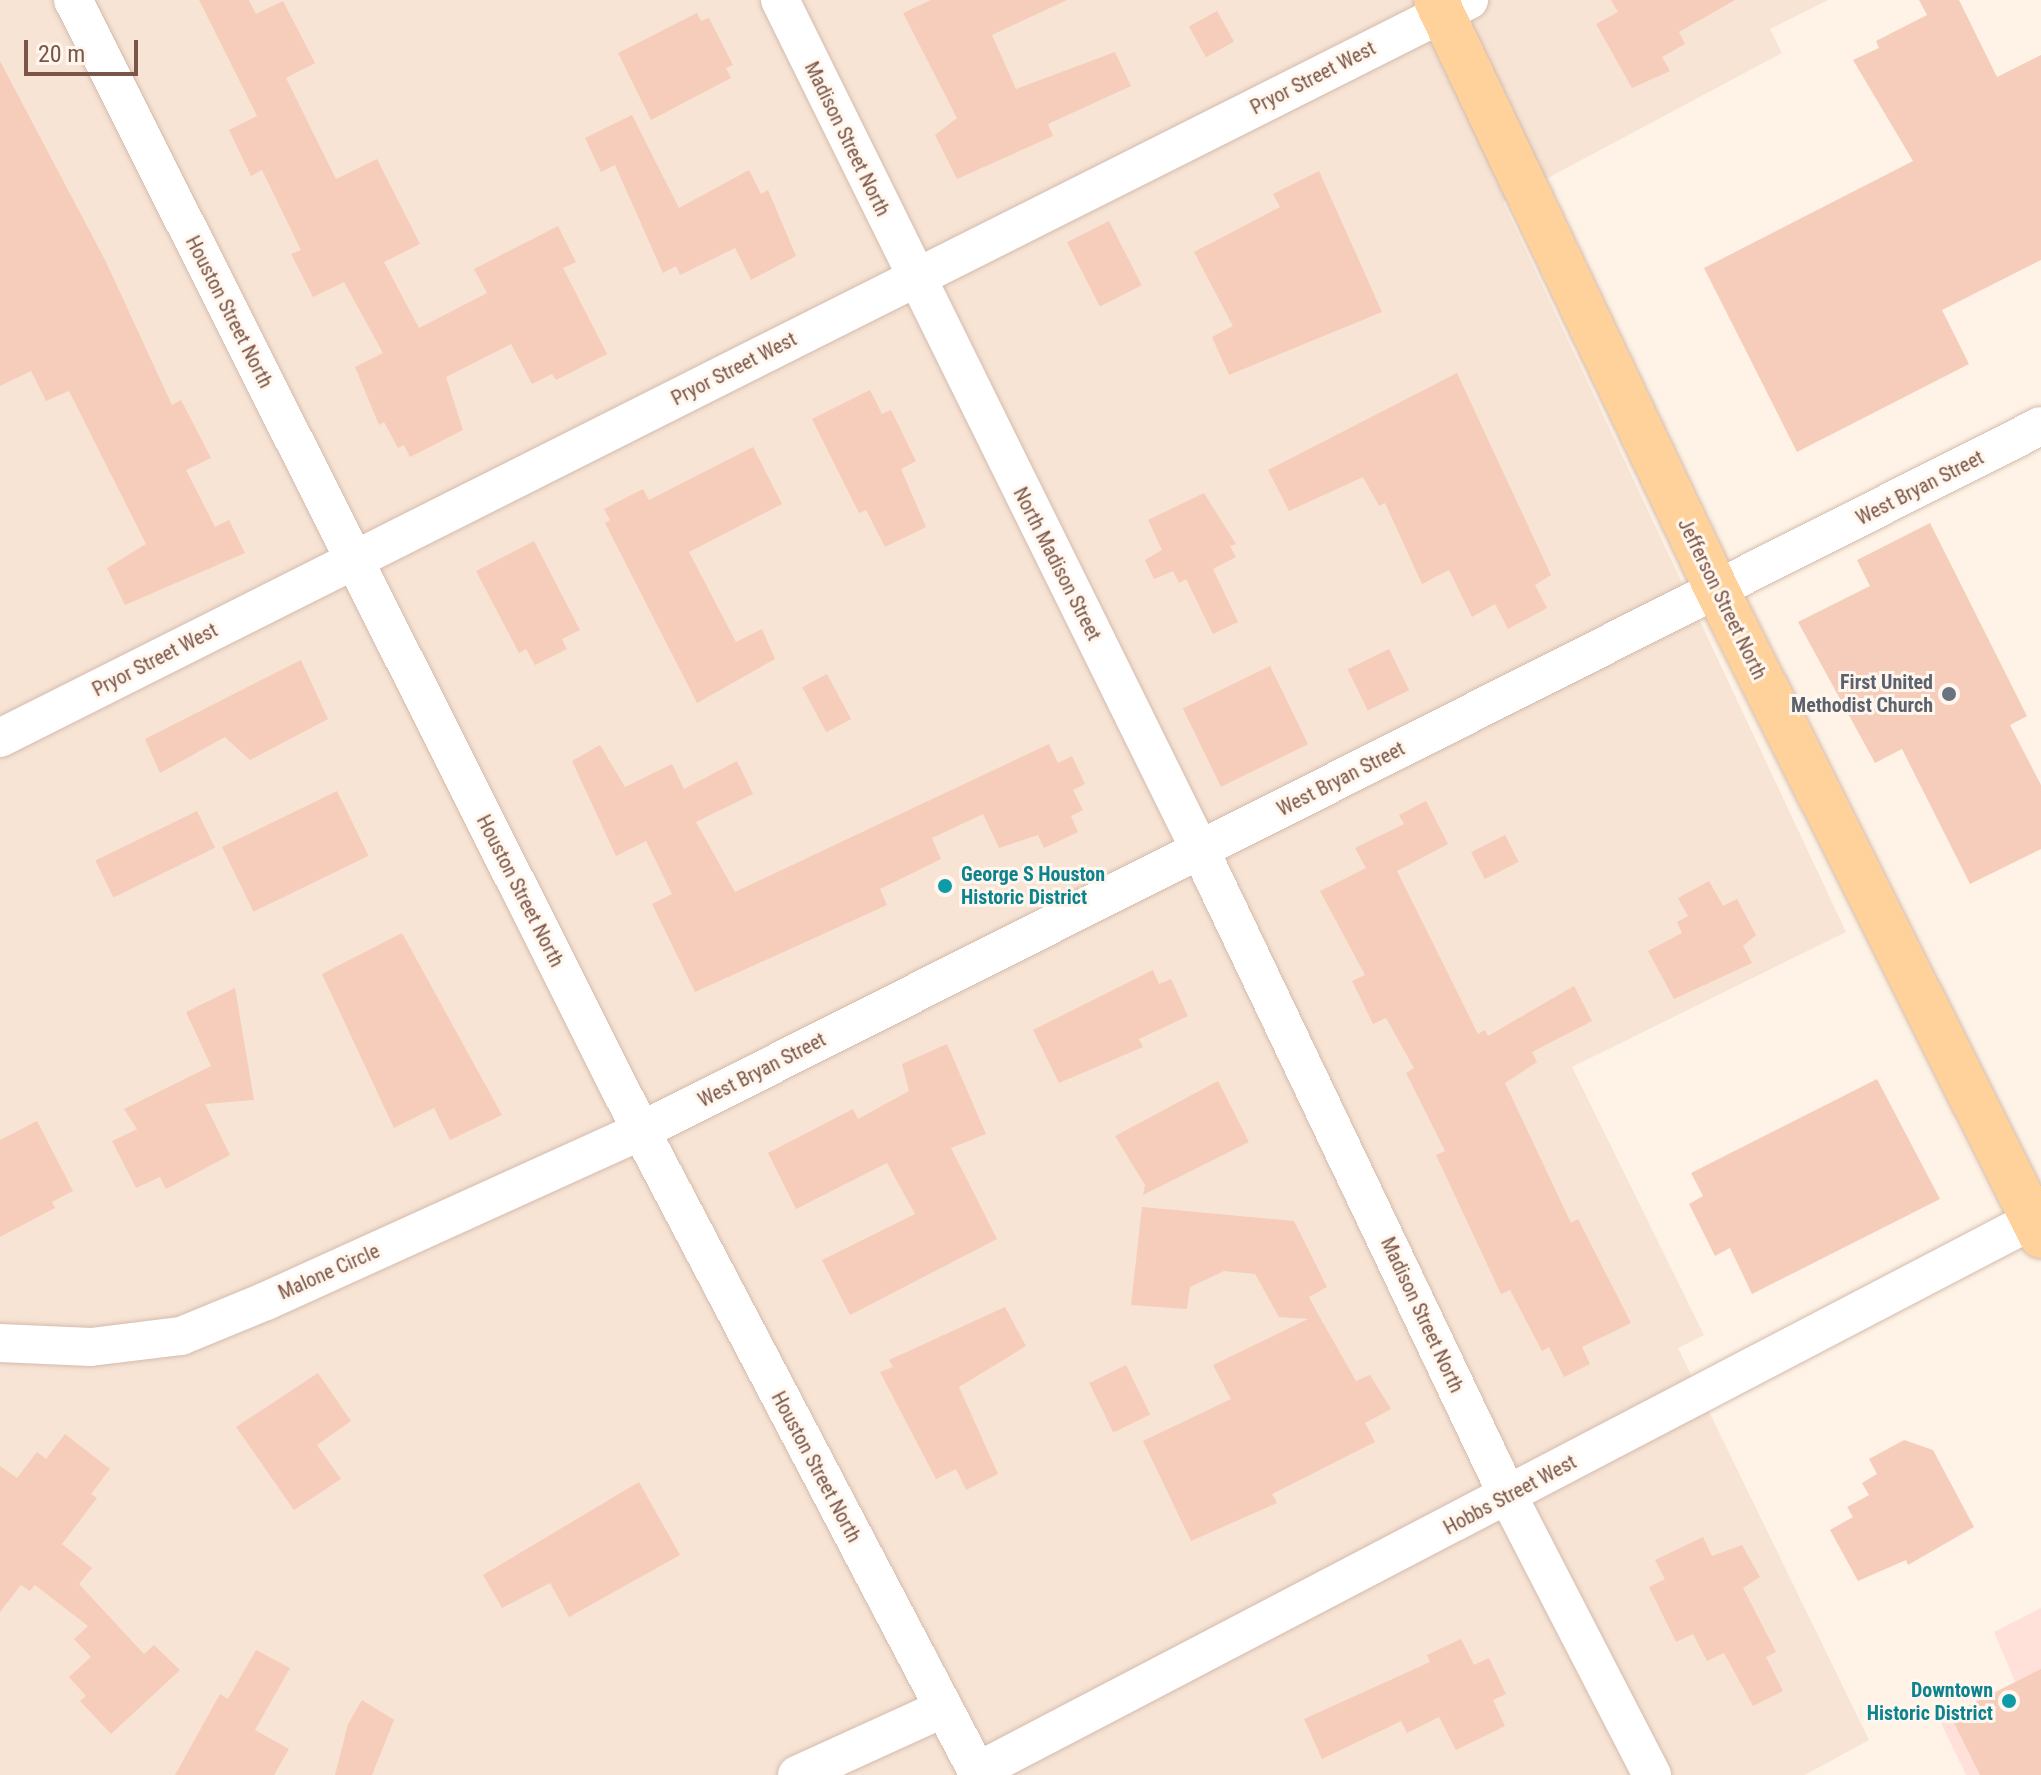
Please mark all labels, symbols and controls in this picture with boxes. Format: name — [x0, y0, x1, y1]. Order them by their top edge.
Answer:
scale bar — [28, 24, 142, 74]
street label: Pryor Street West — [1246, 36, 1380, 120]
text: 20 m — [38, 40, 85, 68]
street label: Madison Street North — [799, 58, 895, 220]
street label: Houston Street North — [180, 232, 278, 392]
street label: Pryor Street West — [667, 327, 801, 411]
street label: West Bryan Street — [1852, 446, 1988, 530]
street label: North Madison Street — [1008, 483, 1106, 645]
street label: Jefferson Street North — [1673, 514, 1771, 684]
street label: Pryor Street West — [88, 618, 222, 702]
place label: First United Methodist Church — [1791, 670, 1933, 717]
marker: First United Methodist Church — [1940, 685, 1958, 703]
street label: West Bryan Street — [1273, 737, 1409, 821]
street label: Houston Street North — [471, 811, 569, 971]
place label: George S Houston Historic District — [961, 862, 1105, 909]
marker: George S Houston Historic District — [936, 877, 954, 895]
street label: West Bryan Street — [694, 1028, 830, 1112]
street label: Madison Street North — [1375, 1233, 1469, 1397]
street label: Malone Circle — [275, 1239, 383, 1305]
street label: Houston Street North — [766, 1388, 866, 1546]
street label: Hobbs Street West — [1440, 1450, 1580, 1540]
place label: Downtown Historic District — [1867, 1678, 1993, 1725]
marker: Downtown Historic District — [2000, 1692, 2018, 1710]

